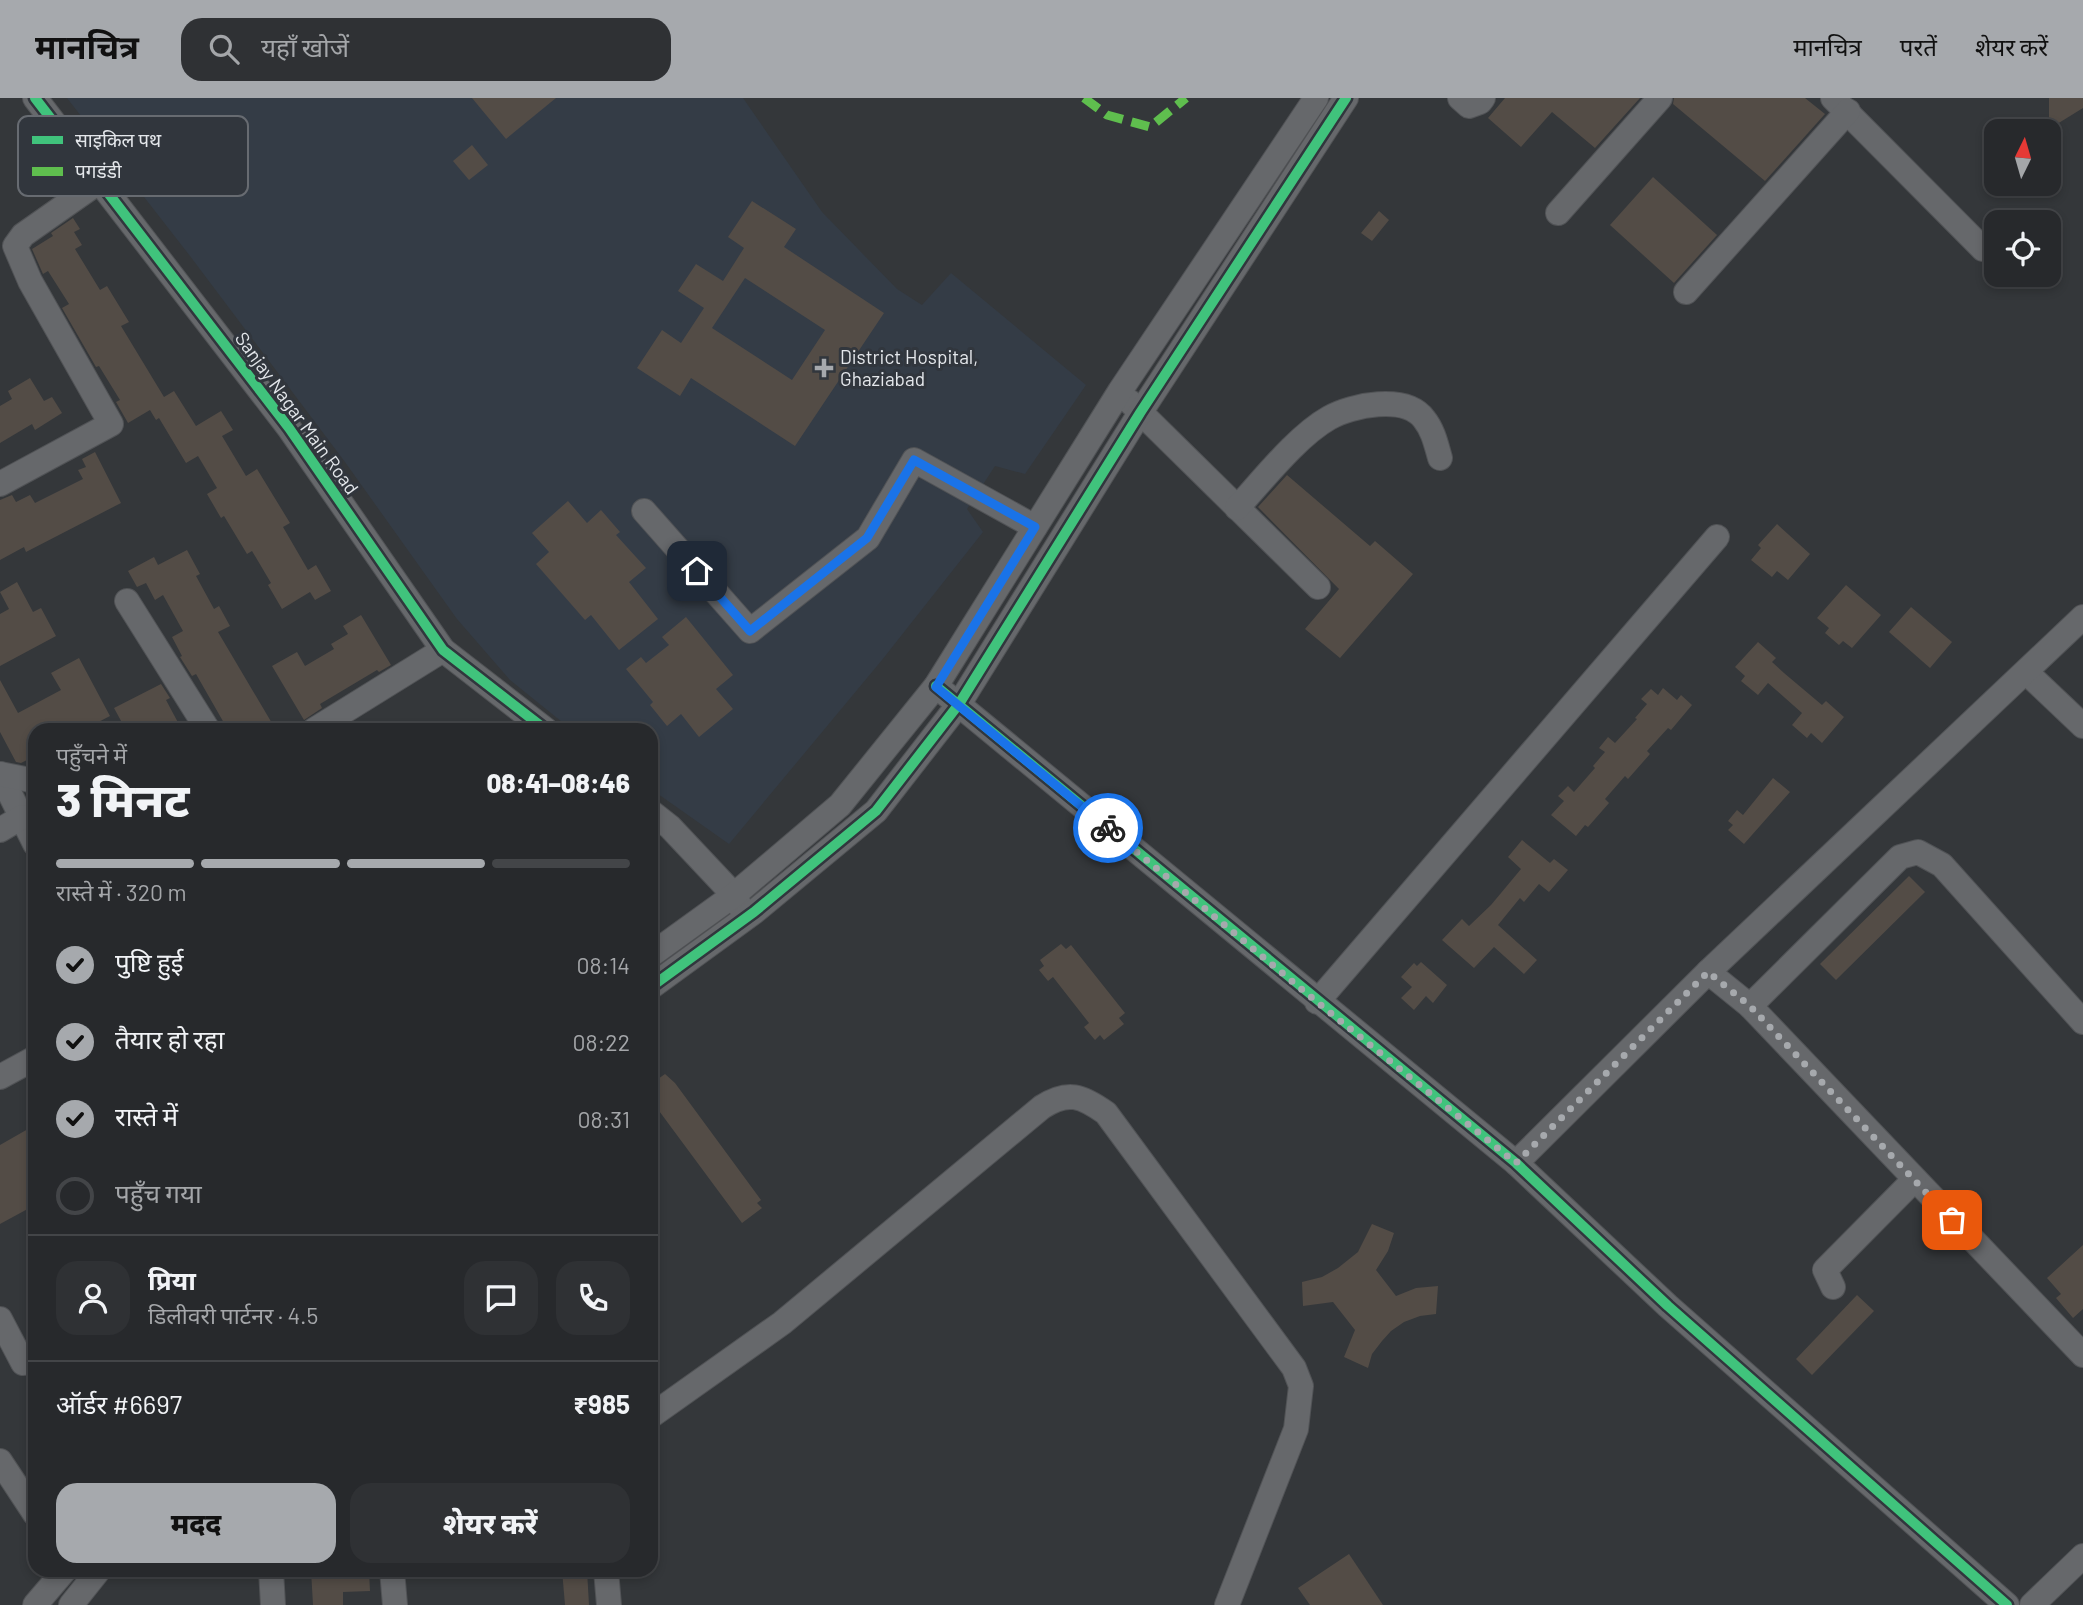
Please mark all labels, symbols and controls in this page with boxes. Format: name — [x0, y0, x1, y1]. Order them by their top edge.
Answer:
search box — [181, 18, 671, 81]
text: मानचित्र — [35, 26, 139, 66]
icon: search — [205, 30, 243, 68]
text: यहाँ खोजें — [261, 31, 349, 62]
text: मानचित्र — [1793, 32, 1862, 61]
text: परतें — [1900, 32, 1937, 61]
text: शेयर करें — [1975, 32, 2048, 61]
legend — [18, 116, 248, 196]
north arrow — [1984, 119, 2062, 196]
map controls — [1984, 119, 2061, 287]
text: साइकिल पथ — [75, 128, 162, 151]
text: पगडंडी — [75, 159, 123, 182]
button: locate — [1984, 210, 2061, 287]
street label: Sanjay Nagar Main Road — [231, 327, 364, 498]
place label: District Hospital, Ghaziabad — [840, 345, 978, 390]
marker: District Hospital, Ghaziabad — [814, 358, 834, 378]
pin — [667, 541, 727, 601]
icon: home — [678, 552, 716, 590]
text: पहुँचने में — [56, 741, 127, 769]
text: 08:41–08:46 — [486, 767, 630, 798]
text: 3 मिनट — [56, 771, 189, 826]
courier — [1073, 793, 1143, 863]
icon: bike — [1089, 809, 1127, 847]
text: रास्ते में · 320 m — [56, 878, 187, 906]
icon: check — [56, 946, 94, 984]
text: पुष्टि हुई — [115, 946, 183, 977]
text: 08:14 — [577, 951, 630, 979]
icon: check — [56, 1023, 94, 1061]
text: तैयार हो रहा — [115, 1023, 224, 1054]
text: 08:22 — [573, 1028, 630, 1056]
icon: check — [56, 1100, 94, 1138]
text: रास्ते में — [115, 1100, 178, 1131]
text: 08:31 — [577, 1105, 630, 1133]
text: पहुँच गया — [115, 1177, 202, 1208]
pin — [1922, 1190, 1982, 1250]
icon: bag — [1933, 1201, 1971, 1239]
button: person — [56, 1261, 130, 1335]
button: chat — [464, 1261, 538, 1335]
button: phone — [556, 1261, 630, 1335]
text: प्रिया — [148, 1264, 196, 1295]
text: डिलीवरी पार्टनर · 4.5 — [148, 1301, 318, 1329]
text: ऑर्डर #6697 — [56, 1388, 182, 1419]
text: ₹985 — [573, 1388, 630, 1419]
button: मदद — [56, 1483, 336, 1563]
button: शेयर करें — [350, 1483, 630, 1563]

